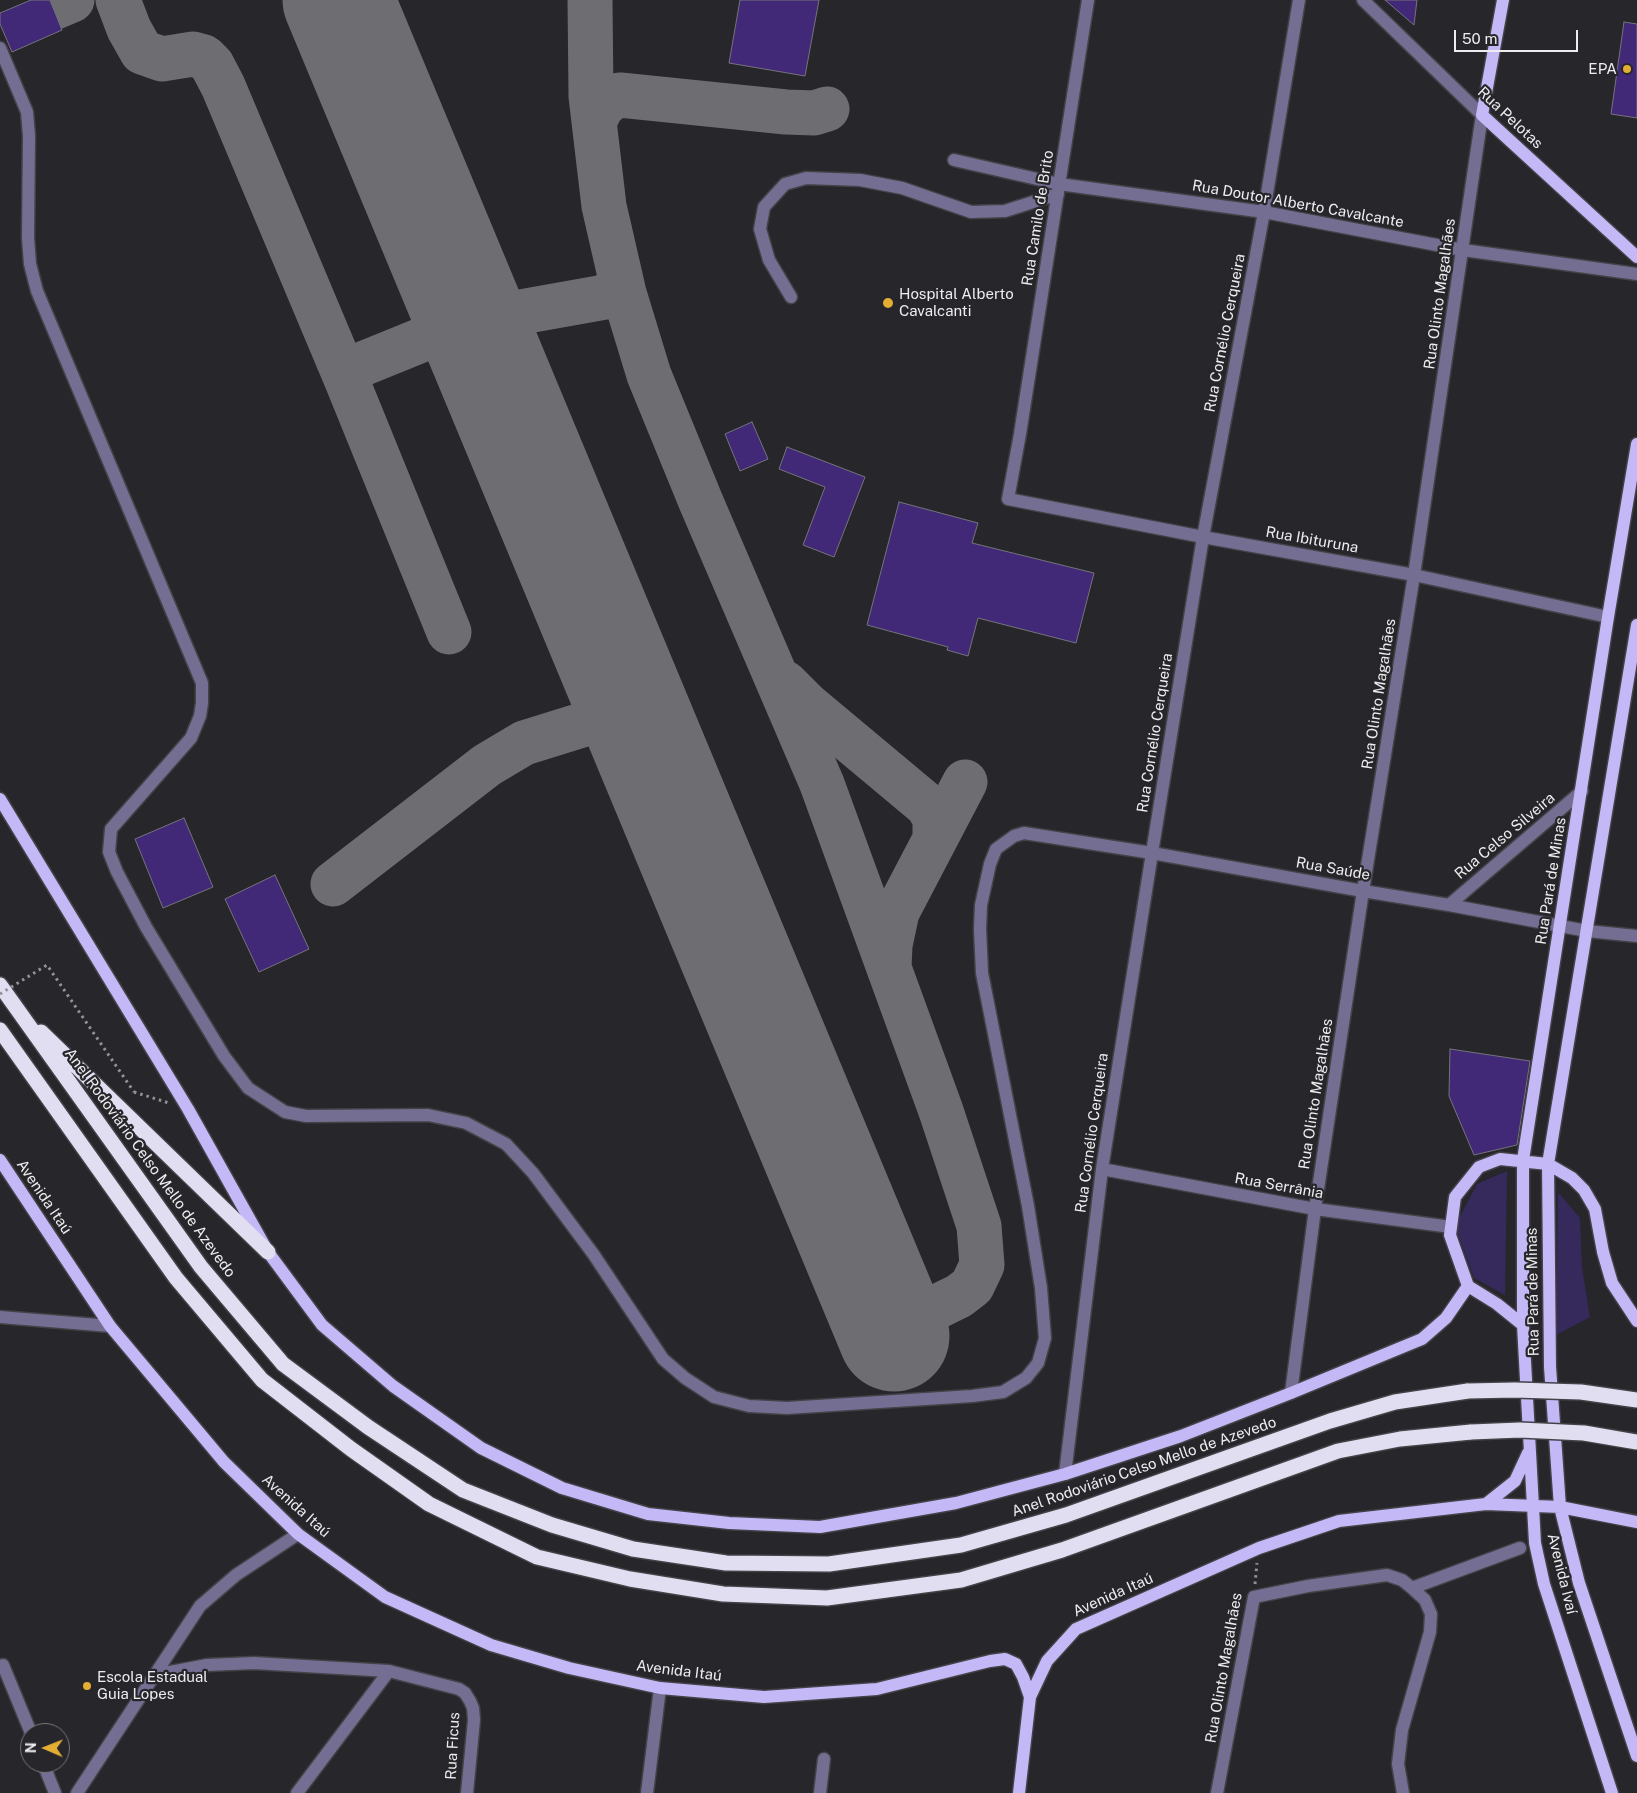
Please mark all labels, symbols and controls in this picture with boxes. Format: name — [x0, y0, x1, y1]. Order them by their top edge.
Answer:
scale bar — [1457, 20, 1581, 52]
text: 50 m — [1462, 30, 1497, 47]
place label: EPA — [1588, 60, 1617, 78]
marker: EPA — [1621, 63, 1633, 75]
street label: Rua Pelotas — [1474, 83, 1546, 153]
street label: Rua Camilo de Brito — [1018, 149, 1058, 287]
street label: Rua Doutor Alberto Cavalcante — [1191, 176, 1405, 232]
street label: Rua Olinto Magalhães — [1420, 217, 1460, 371]
street label: Rua Cornélio Cerqueira — [1201, 252, 1249, 414]
place label: Hospital Alberto Cavalcanti — [899, 285, 1014, 320]
marker: Hospital Alberto Cavalcanti — [881, 296, 895, 310]
street label: Rua Ibituruna — [1264, 523, 1360, 557]
street label: Rua Olinto Magalhães — [1358, 617, 1400, 771]
street label: Rua Cornélio Cerqueira — [1134, 652, 1176, 814]
street label: Rua Celso Silveira — [1451, 789, 1559, 883]
street label: Rua Pará de Minas — [1532, 816, 1570, 946]
street label: Rua Saúde — [1294, 854, 1372, 884]
street label: Rua Olinto Magalhães — [1295, 1017, 1337, 1171]
street label: Anel Rodoviário Celso Mello de Azevedo — [61, 1045, 239, 1281]
street label: Rua Cornélio Cerqueira — [1072, 1052, 1112, 1214]
street label: Avenida Itaú — [13, 1156, 75, 1238]
street label: Rua Serrânia — [1233, 1169, 1325, 1203]
street label: Rua Pará de Minas — [1523, 1228, 1543, 1356]
street label: Anel Rodoviário Celso Mello de Azevedo — [1009, 1413, 1279, 1521]
street label: Avenida Itaú — [258, 1471, 334, 1541]
street label: Avenida Ivaí — [1543, 1532, 1581, 1616]
street label: Avenida Itaú — [1070, 1569, 1156, 1621]
street label: Rua Olinto Magalhães — [1202, 1591, 1246, 1745]
street label: Avenida Itaú — [635, 1657, 723, 1685]
place label: Escola Estadual Guia Lopes — [97, 1668, 208, 1703]
marker: Escola Estadual Guia Lopes — [81, 1680, 93, 1692]
street label: Rua Ficus — [442, 1712, 464, 1780]
north arrow — [20, 1723, 70, 1773]
text: N — [23, 1742, 39, 1753]

